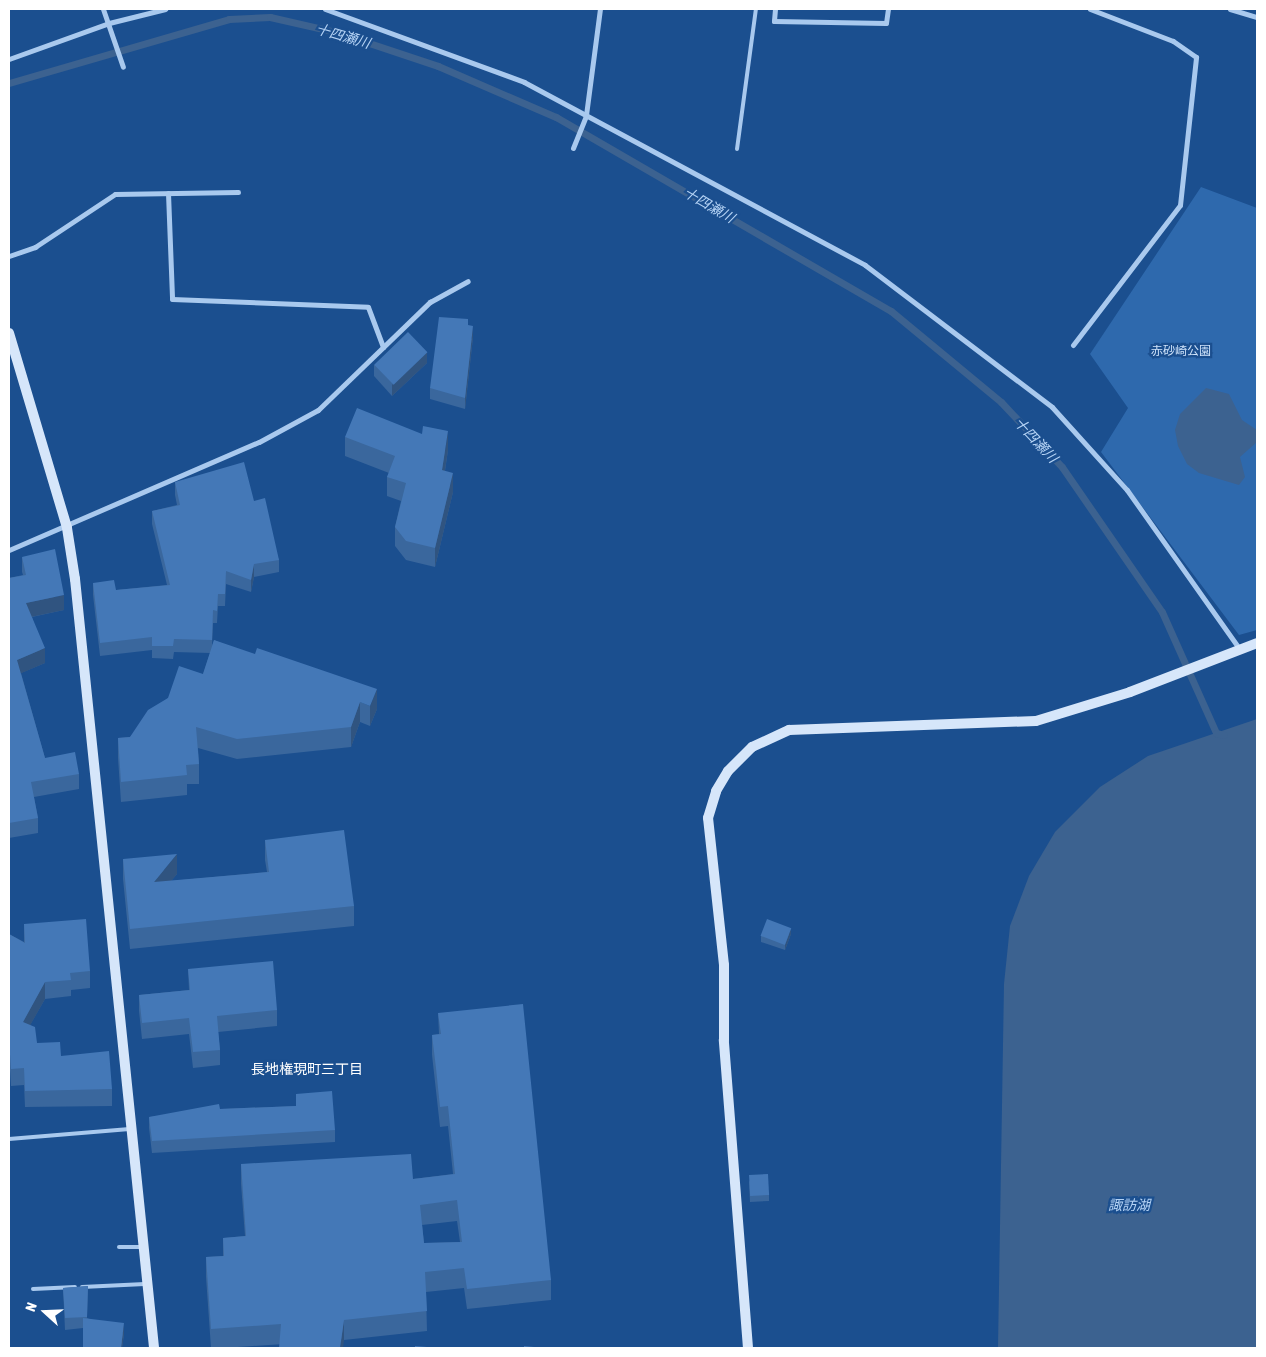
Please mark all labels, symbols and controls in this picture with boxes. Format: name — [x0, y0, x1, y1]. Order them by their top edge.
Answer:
water label: 十四瀬川 — [314, 20, 372, 52]
water label: 十四瀬川 — [681, 184, 737, 226]
park label: 赤砂崎公園 — [1151, 345, 1211, 359]
water label: 十四瀬川 — [1011, 414, 1061, 466]
district label: 長地権現町三丁目 — [251, 1061, 363, 1077]
water label: 諏訪湖 — [1108, 1197, 1150, 1213]
north arrow — [20, 1287, 70, 1337]
text: N — [22, 1300, 40, 1313]

